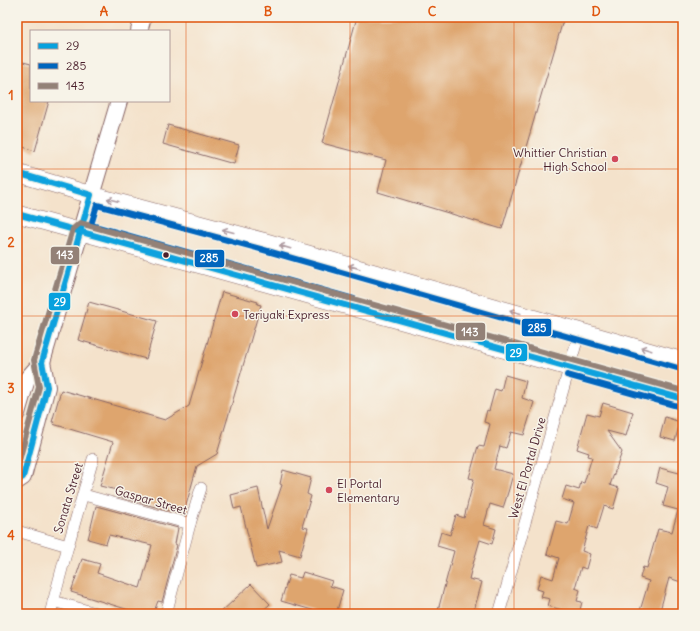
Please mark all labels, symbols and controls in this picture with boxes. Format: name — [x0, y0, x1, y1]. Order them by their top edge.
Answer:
text: A — [100, 3, 109, 20]
text: B — [264, 3, 273, 20]
text: C — [428, 3, 437, 20]
text: D — [591, 3, 601, 20]
legend — [30, 30, 170, 102]
text: 29 — [66, 38, 80, 53]
text: 285 — [66, 58, 86, 73]
text: 143 — [66, 78, 85, 93]
text: 1 — [8, 87, 14, 104]
place label: Whittier Christian High School — [513, 145, 607, 174]
marker: Whittier Christian High School — [610, 154, 620, 164]
one-way arrow — [107, 196, 120, 204]
one-way arrow — [222, 227, 235, 235]
text: 2 — [7, 234, 15, 251]
one-way arrow — [279, 243, 292, 250]
line badge: 143 — [50, 246, 80, 265]
text: 143 — [57, 248, 73, 262]
line badge: 285 — [194, 249, 225, 268]
unlabelled marker — [161, 250, 171, 260]
text: 285 — [200, 251, 218, 265]
one-way arrow — [348, 263, 361, 271]
line badge: 29 — [48, 292, 71, 311]
text: 29 — [54, 295, 66, 309]
place label: Teriyaki Express — [243, 307, 329, 322]
one-way arrow — [509, 308, 522, 315]
marker: Teriyaki Express — [230, 309, 240, 319]
line badge: 285 — [521, 318, 552, 337]
text: 285 — [528, 321, 546, 335]
line badge: 143 — [455, 322, 486, 341]
text: 143 — [462, 325, 478, 339]
line badge: 29 — [505, 343, 528, 362]
one-way arrow — [639, 345, 652, 352]
text: 29 — [510, 346, 522, 360]
text: 3 — [7, 380, 15, 397]
street label: West El Portal Drive — [505, 415, 549, 521]
street label: Sonata Street — [50, 461, 86, 535]
place label: El Portal Elementary — [337, 476, 400, 505]
street label: Gaspar Street — [113, 483, 189, 517]
marker: El Portal Elementary — [324, 485, 334, 495]
text: 4 — [7, 527, 15, 544]

